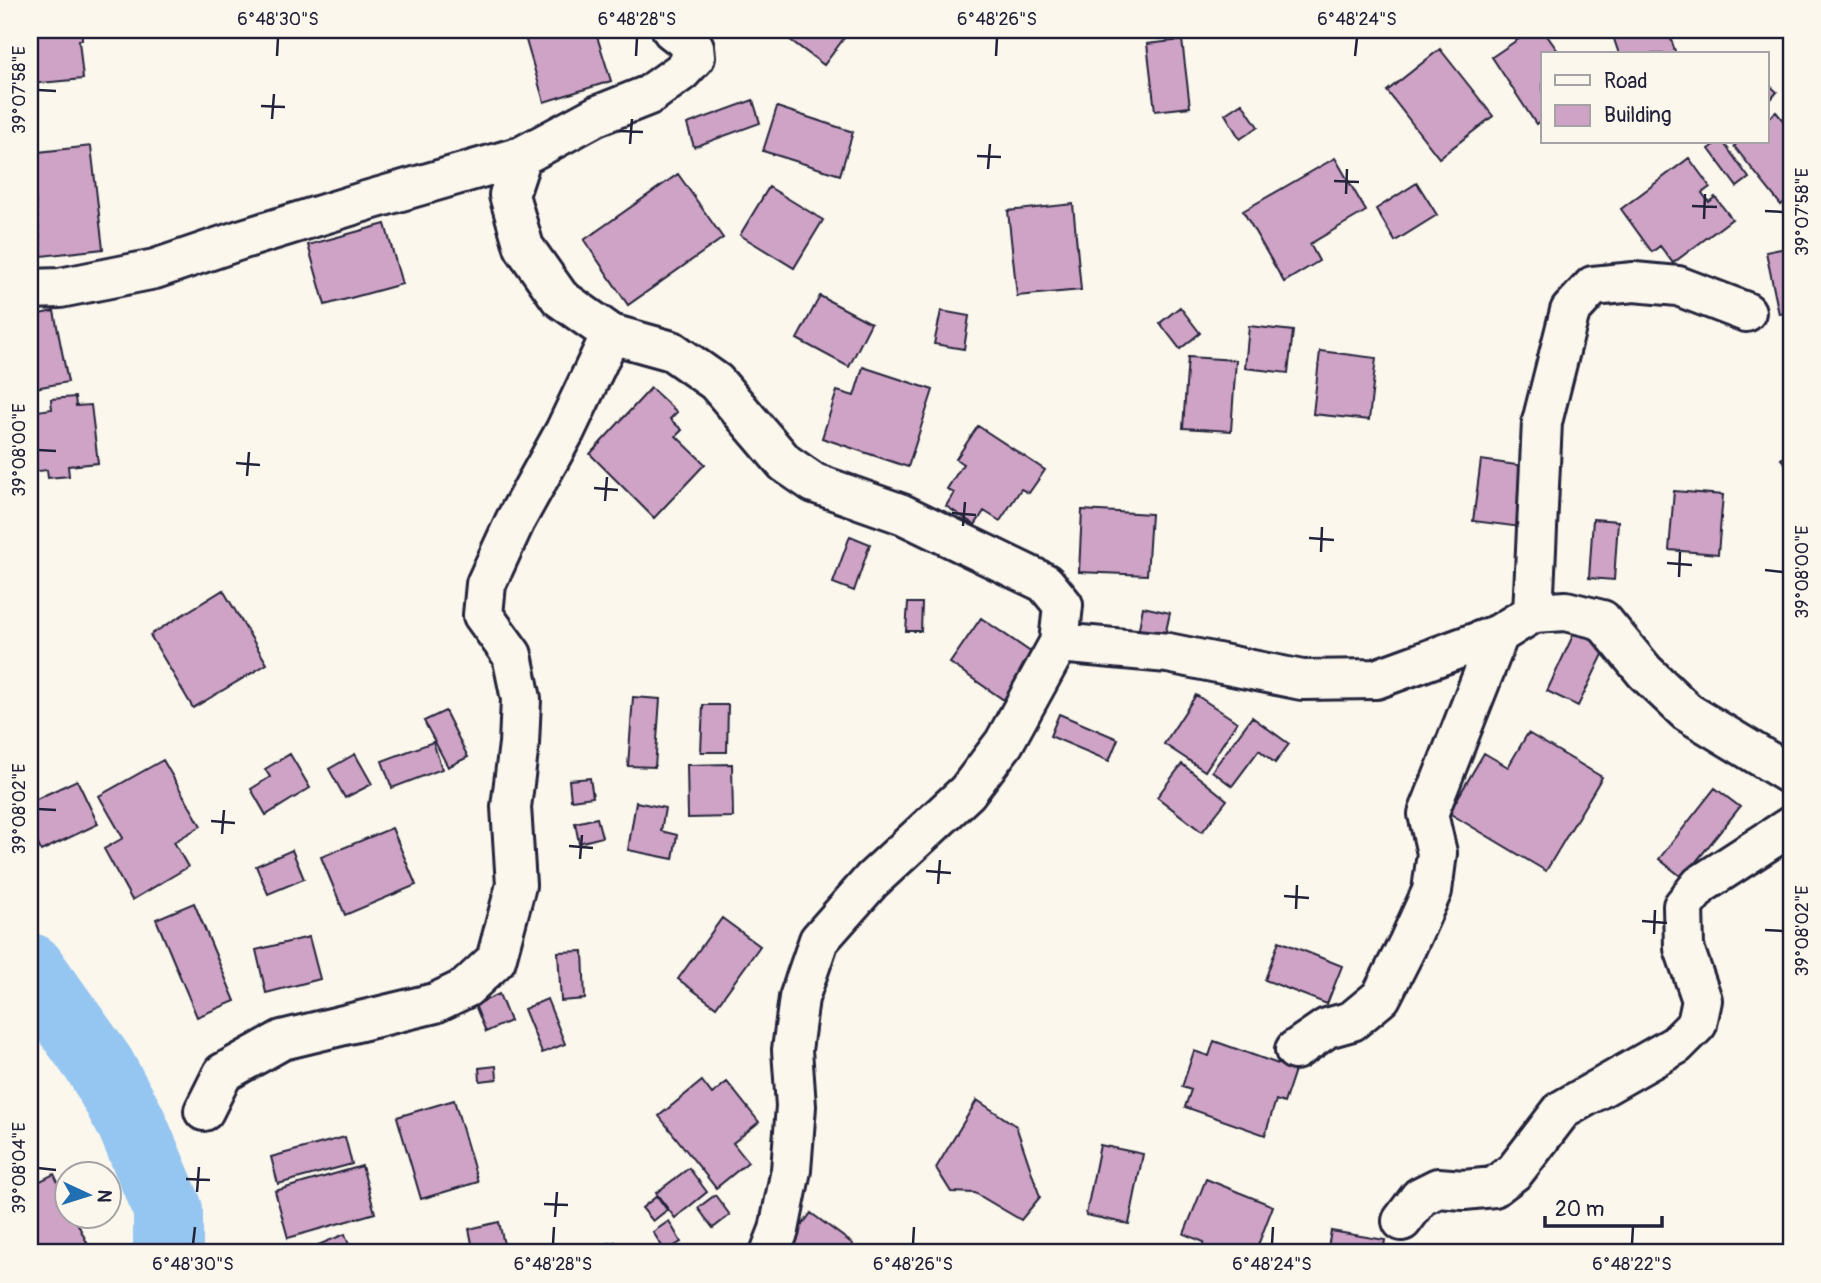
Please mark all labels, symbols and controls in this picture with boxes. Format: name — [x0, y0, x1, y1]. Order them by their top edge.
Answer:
text: 6°48'30"S — [237, 8, 319, 31]
text: 6°48'28"S — [598, 8, 676, 31]
text: 6°48'26"S — [957, 8, 1037, 31]
text: 6°48'24"S — [1317, 8, 1397, 31]
text: 39°07'58"E — [8, 46, 31, 134]
legend — [1541, 52, 1769, 144]
text: Road — [1604, 68, 1648, 95]
text: Building — [1604, 102, 1671, 129]
text: 39°07'58"E — [1791, 168, 1814, 256]
text: 39°08'00"E — [8, 403, 31, 497]
text: 39°08'00"E — [1791, 525, 1814, 619]
text: 39°08'02"E — [8, 763, 31, 855]
text: 39°08'02"E — [1791, 885, 1814, 977]
text: 39°08'04"E — [8, 1122, 31, 1214]
north arrow — [52, 1160, 122, 1230]
scale bar — [1545, 1185, 1662, 1229]
text: N — [92, 1189, 116, 1204]
text: 20 m — [1555, 1196, 1604, 1223]
text: 6°48'30"S — [152, 1253, 234, 1276]
text: 6°48'28"S — [514, 1253, 592, 1276]
text: 6°48'26"S — [873, 1253, 953, 1276]
text: 6°48'24"S — [1232, 1253, 1312, 1276]
text: 6°48'22"S — [1592, 1253, 1672, 1276]

